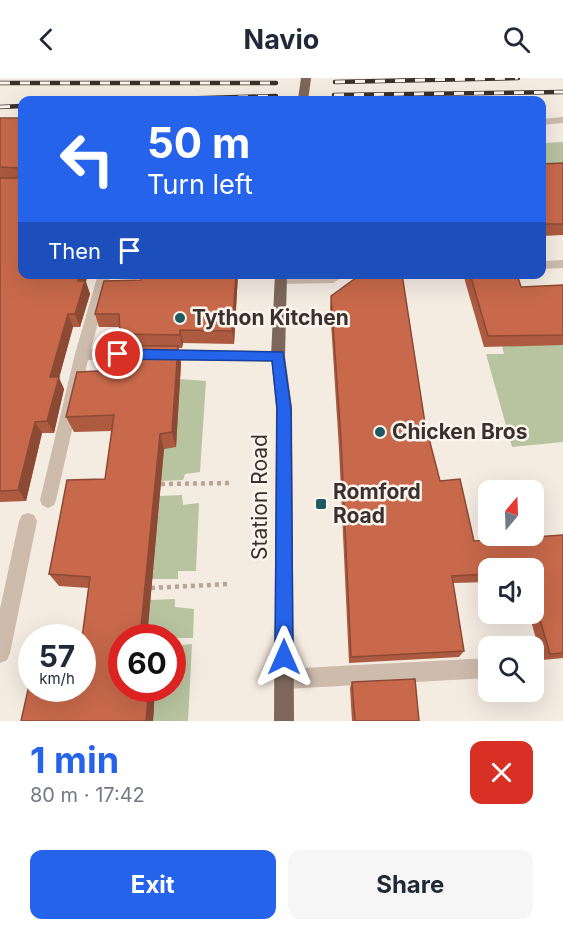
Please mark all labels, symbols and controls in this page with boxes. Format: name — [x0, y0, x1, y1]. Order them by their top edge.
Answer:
icon: back — [30, 23, 63, 56]
text: Navio — [244, 23, 319, 56]
icon: search — [500, 23, 533, 56]
text: 50 m — [147, 117, 250, 168]
icon: left — [48, 120, 126, 198]
text: Turn left — [147, 168, 253, 201]
icon: arrive — [113, 234, 146, 267]
text: Then — [48, 238, 101, 264]
place label: Tython Kitchen — [192, 305, 349, 330]
marker: Tython Kitchen — [173, 311, 187, 325]
pin — [92, 328, 143, 379]
icon: arrive — [101, 337, 134, 370]
place label: Chicken Bros — [392, 419, 528, 444]
marker: Chicken Bros — [373, 425, 387, 439]
street label: Station Road — [247, 434, 272, 560]
place label: Romford Road — [333, 479, 421, 528]
north arrow — [478, 480, 544, 546]
map controls — [478, 480, 544, 702]
marker: Romford Road — [314, 497, 328, 511]
button: sound — [478, 558, 544, 624]
speed limit sign: 60 — [108, 624, 186, 702]
position arrow — [252, 625, 316, 689]
button: search — [478, 636, 544, 702]
text: 57 — [39, 638, 75, 674]
text: km/h — [39, 669, 75, 688]
text: 1 min — [30, 738, 119, 782]
button: close — [470, 741, 533, 804]
text: 80 m · 17:42 — [30, 783, 145, 807]
button: Exit — [30, 850, 276, 919]
button: Share — [288, 850, 533, 919]

